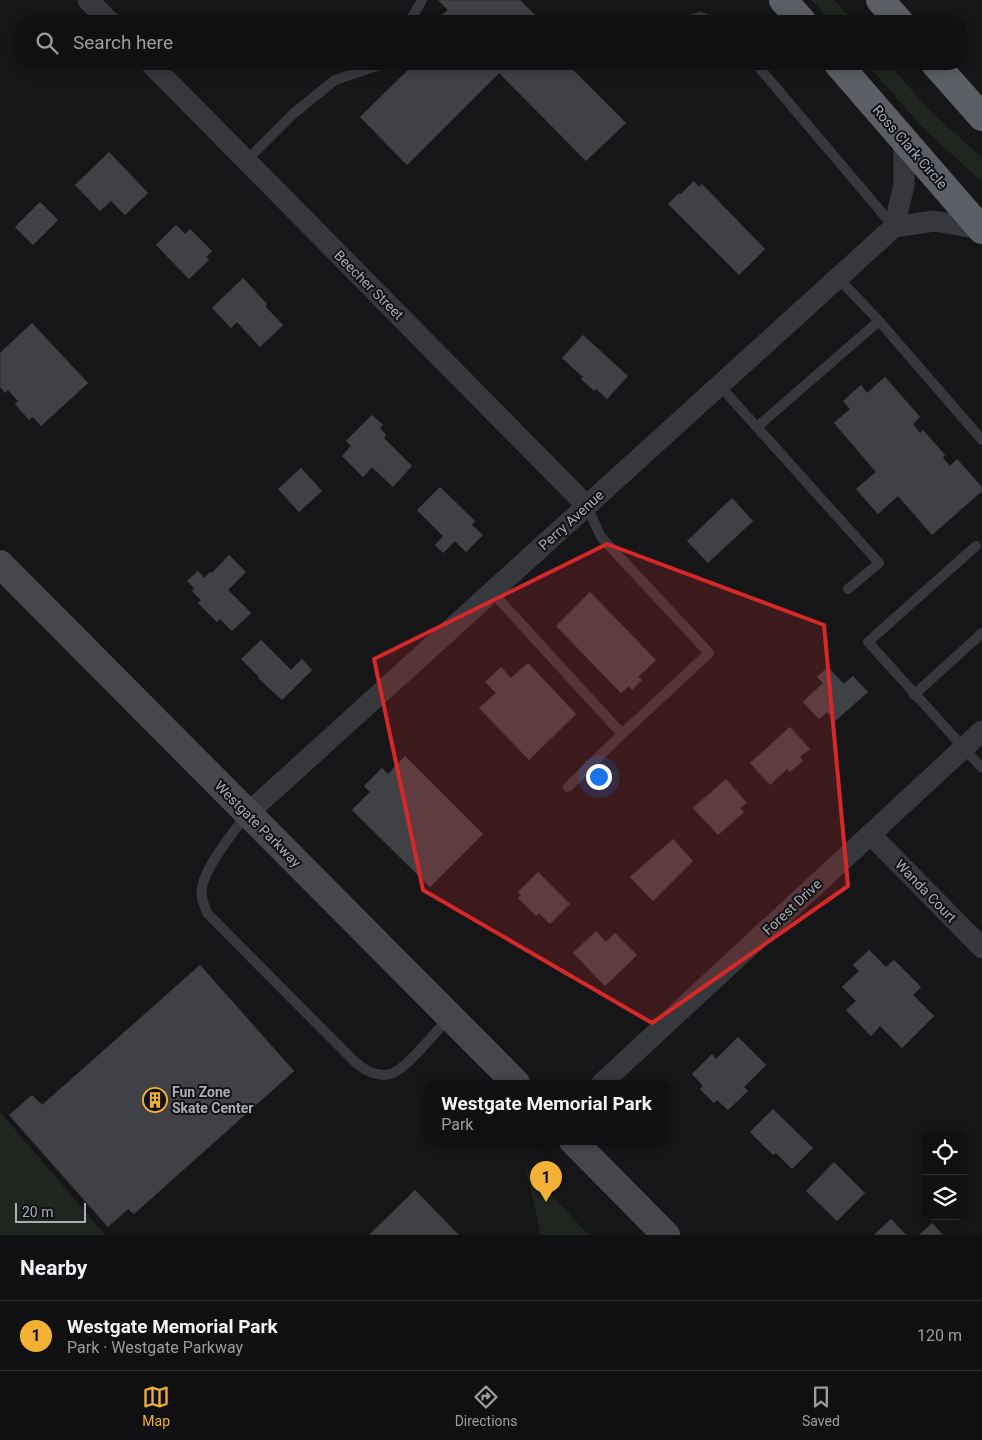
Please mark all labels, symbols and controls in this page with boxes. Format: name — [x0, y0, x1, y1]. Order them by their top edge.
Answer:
search box — [15, 15, 967, 70]
icon: search — [33, 29, 61, 57]
text: Search here — [73, 31, 173, 54]
street label: Ross Clark Circle — [869, 102, 951, 192]
street label: Beecher Street — [331, 247, 407, 323]
street label: Perry Avenue — [535, 487, 607, 553]
your location — [586, 764, 612, 790]
street label: Westgate Parkway — [212, 778, 305, 871]
street label: Wanda Court — [892, 856, 960, 926]
street label: Forest Drive — [759, 876, 825, 938]
popup — [424, 1080, 669, 1145]
place label: Fun Zone Skate Center — [172, 1084, 253, 1116]
building icon: Fun Zone Skate Center — [142, 1087, 168, 1113]
text: Westgate Memorial Park — [441, 1092, 652, 1115]
text: Park — [441, 1115, 473, 1134]
map controls — [922, 1130, 967, 1220]
button: locate — [922, 1130, 967, 1175]
pin: 1 — [530, 1161, 562, 1202]
button: layers — [922, 1175, 967, 1220]
scale bar — [15, 1200, 86, 1223]
text: 20 m — [22, 1204, 54, 1220]
text: Nearby — [20, 1256, 87, 1280]
text: Westgate Memorial Park — [67, 1315, 278, 1338]
text: 1 — [31, 1326, 41, 1345]
text: 120 m — [917, 1326, 962, 1345]
text: Park · Westgate Parkway — [67, 1338, 243, 1357]
tab: Map — [142, 1383, 170, 1429]
tab: Directions — [455, 1383, 518, 1429]
tab: Saved — [802, 1383, 840, 1429]

